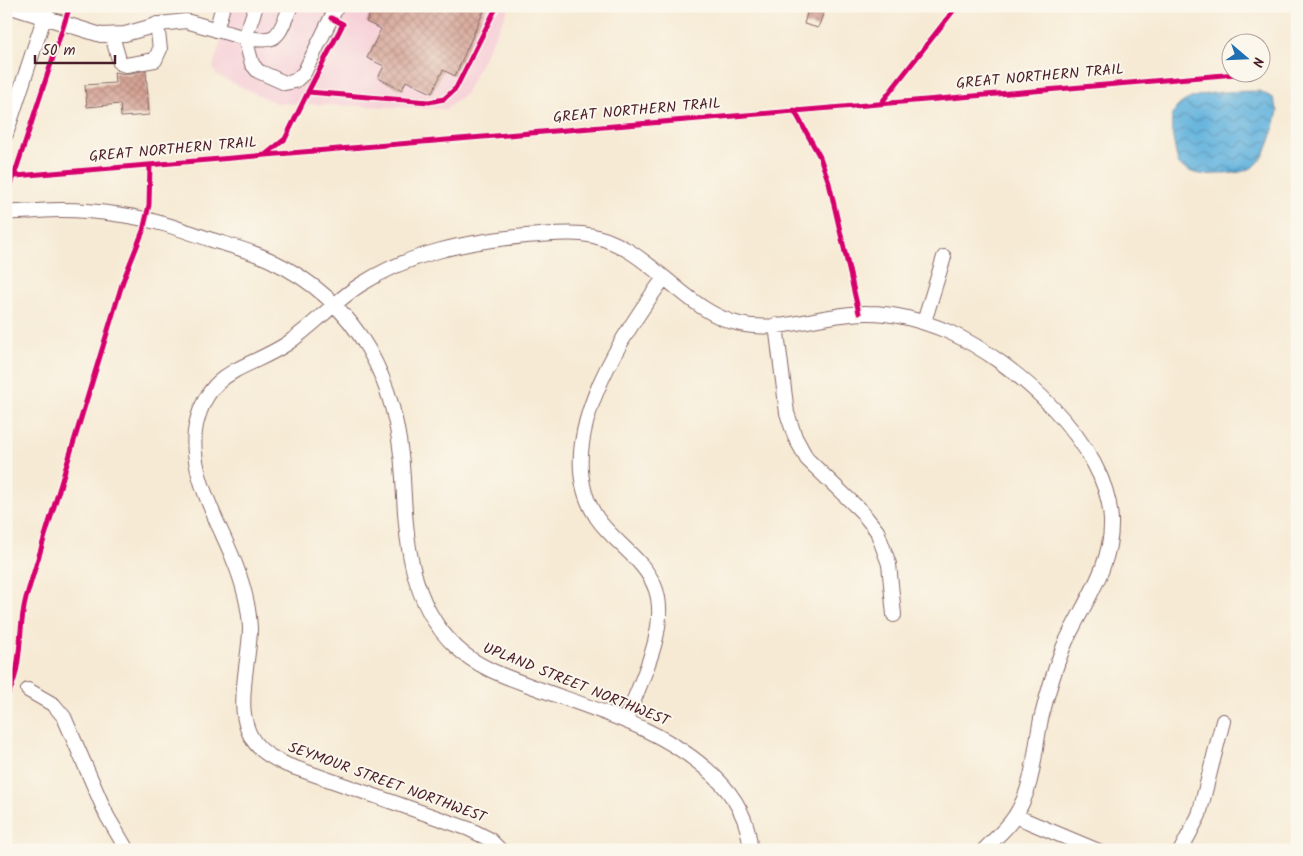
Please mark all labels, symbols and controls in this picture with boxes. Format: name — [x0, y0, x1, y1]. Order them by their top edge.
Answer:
scale bar — [35, 32, 115, 64]
north arrow — [1220, 32, 1270, 82]
text: 50 m — [42, 39, 76, 63]
text: N — [1245, 54, 1269, 70]
street label: GREAT NORTHERN TRAIL — [955, 58, 1125, 96]
street label: GREAT NORTHERN TRAIL — [552, 92, 722, 130]
street label: GREAT NORTHERN TRAIL — [88, 131, 258, 169]
street label: UPLAND STREET NORTHWEST — [479, 637, 675, 734]
street label: SEYMOUR STREET NORTHWEST — [285, 736, 491, 831]

